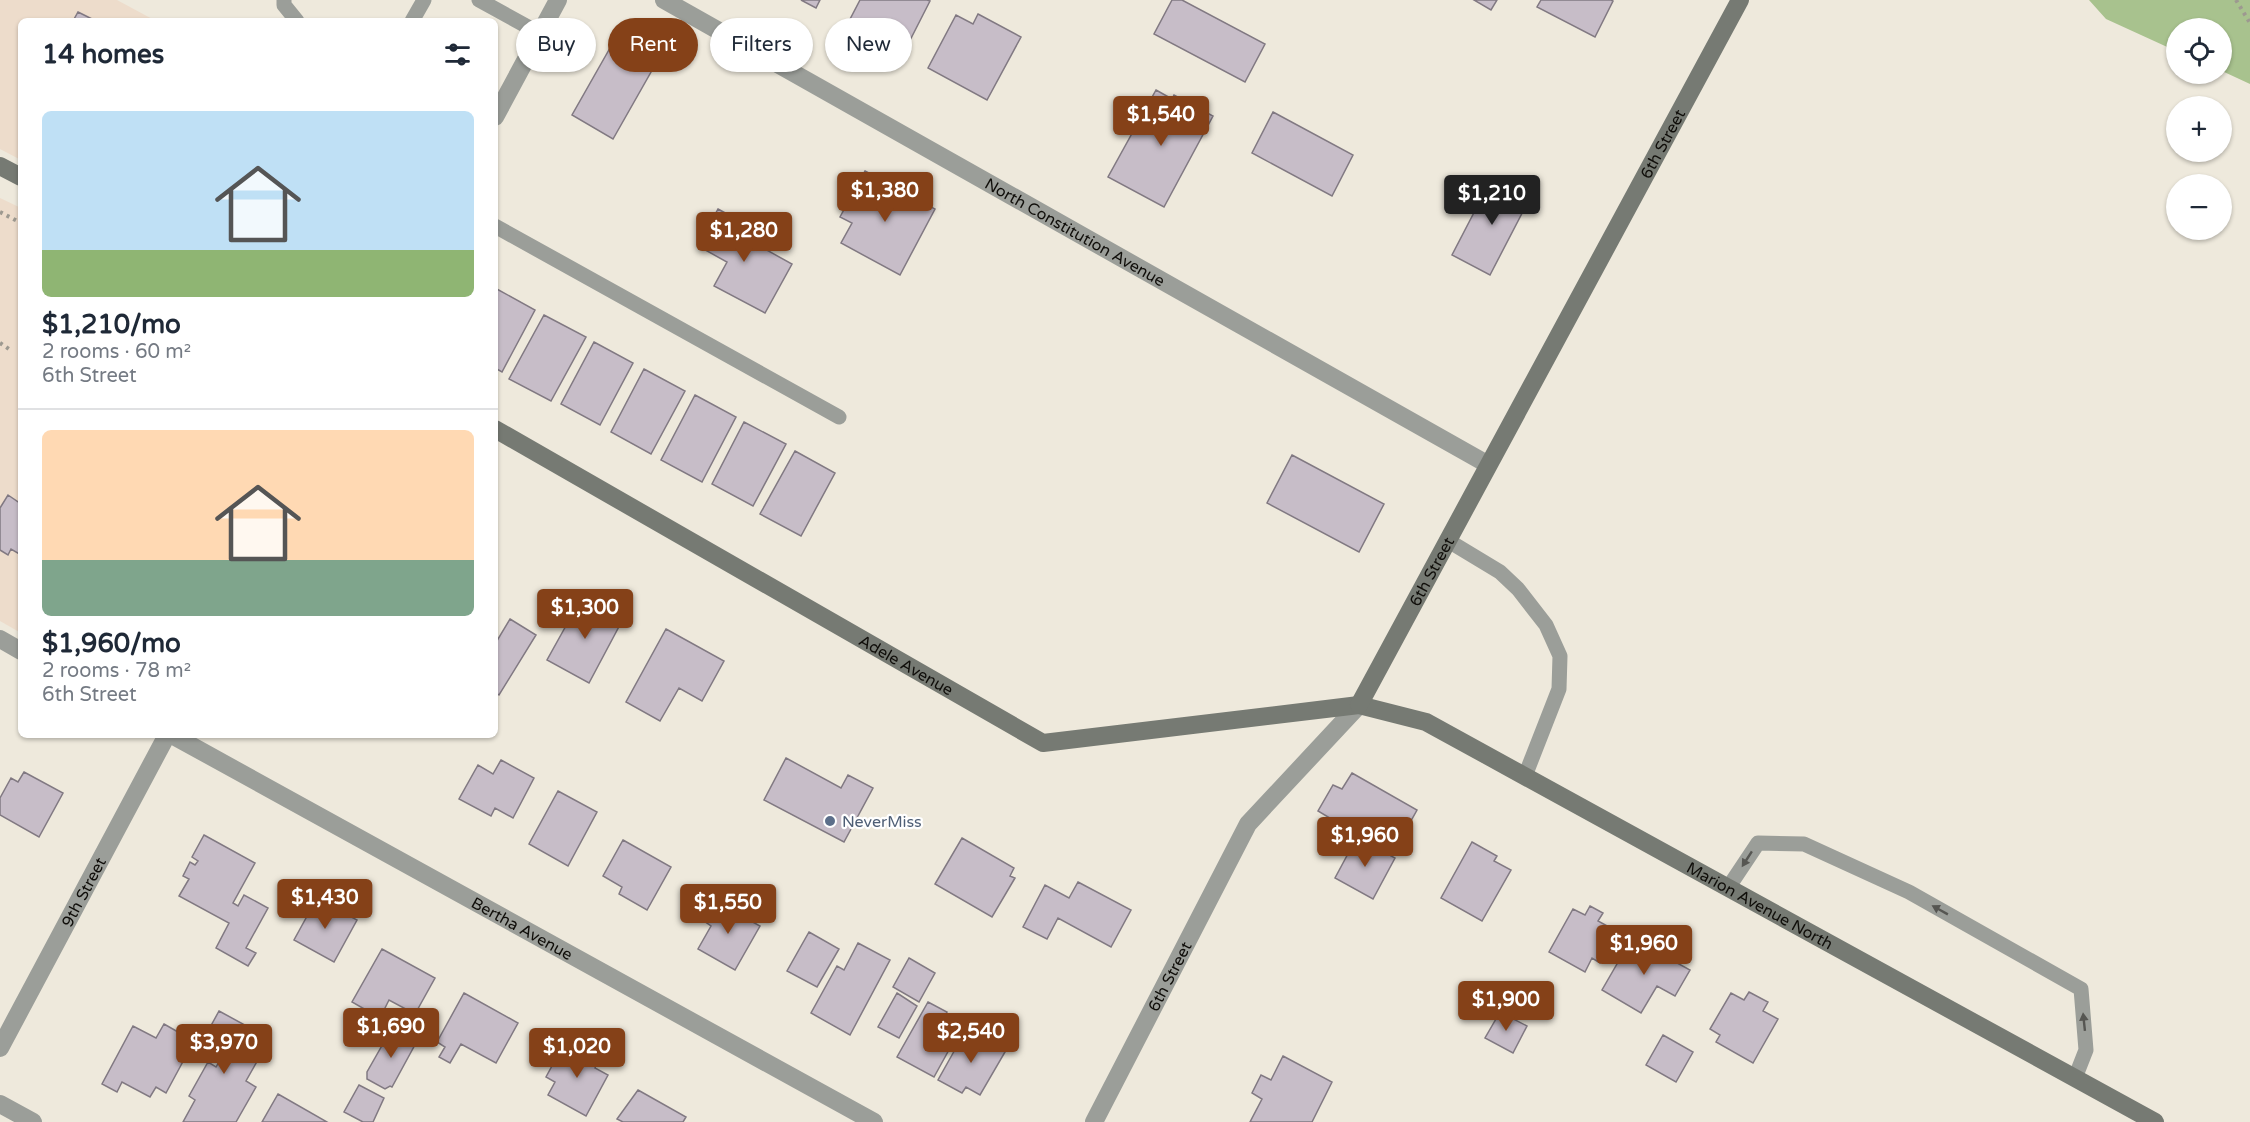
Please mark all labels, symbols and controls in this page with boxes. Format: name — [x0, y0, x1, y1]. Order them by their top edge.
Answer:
chip: Buy — [516, 18, 596, 72]
chip: Rent — [608, 18, 698, 72]
chip: Filters — [710, 18, 813, 72]
chip: New — [825, 18, 912, 72]
map controls — [2166, 18, 2232, 240]
button: locate — [2166, 18, 2232, 84]
icon: filters — [441, 38, 474, 71]
text: 14 homes — [42, 39, 164, 70]
pin: $1,540 — [1112, 96, 1210, 147]
button: + — [2166, 96, 2232, 162]
text: $1,540 — [1127, 103, 1195, 127]
street label: 6th Street — [1636, 106, 1690, 182]
icon: home — [204, 150, 312, 258]
pin: $1,380 — [836, 172, 934, 223]
street label: North Constitution Avenue — [981, 174, 1168, 291]
button: − — [2166, 174, 2232, 240]
pin: $1,210 — [1443, 175, 1541, 226]
text: $1,380 — [851, 179, 919, 203]
text: $1,210 — [1458, 182, 1526, 206]
pin: $1,280 — [695, 212, 793, 263]
text: $1,280 — [710, 219, 778, 243]
text: $1,210/mo — [42, 309, 181, 340]
text: 2 rooms · 60 m² — [42, 340, 191, 364]
text: 6th Street — [42, 364, 137, 388]
icon: home — [204, 469, 312, 577]
street label: 6th Street — [1405, 534, 1459, 610]
pin: $1,300 — [536, 589, 634, 640]
text: $1,300 — [551, 596, 619, 620]
text: $1,960/mo — [42, 628, 181, 659]
street label: Adele Avenue — [855, 631, 956, 700]
text: 2 rooms · 78 m² — [42, 659, 191, 683]
text: 6th Street — [42, 683, 137, 707]
place label: NeverMiss — [842, 812, 922, 832]
marker: NeverMiss — [823, 814, 837, 828]
pin: $1,960 — [1316, 817, 1414, 868]
text: $1,960 — [1331, 824, 1399, 848]
one-way arrow — [1742, 850, 1753, 867]
street label: 9th Street — [58, 854, 111, 930]
street label: Marion Avenue North — [1683, 858, 1836, 954]
pin: $1,430 — [276, 879, 374, 930]
pin: $1,550 — [679, 884, 777, 935]
text: $1,430 — [291, 886, 359, 910]
text: $1,550 — [694, 891, 762, 915]
street label: Bertha Avenue — [468, 893, 576, 965]
one-way arrow — [1931, 905, 1948, 915]
pin: $1,960 — [1595, 925, 1693, 976]
text: $1,960 — [1610, 932, 1678, 956]
street label: 6th Street — [1144, 938, 1196, 1015]
pin: $1,900 — [1457, 981, 1555, 1032]
text: $1,900 — [1472, 988, 1540, 1012]
pin: $1,690 — [342, 1008, 440, 1059]
one-way arrow — [2079, 1012, 2089, 1031]
pin: $2,540 — [922, 1013, 1020, 1064]
text: $1,690 — [357, 1015, 425, 1039]
text: $2,540 — [937, 1020, 1005, 1044]
pin: $3,970 — [175, 1024, 273, 1075]
pin: $1,020 — [528, 1028, 626, 1079]
text: $3,970 — [190, 1031, 258, 1055]
text: $1,020 — [543, 1035, 611, 1059]

